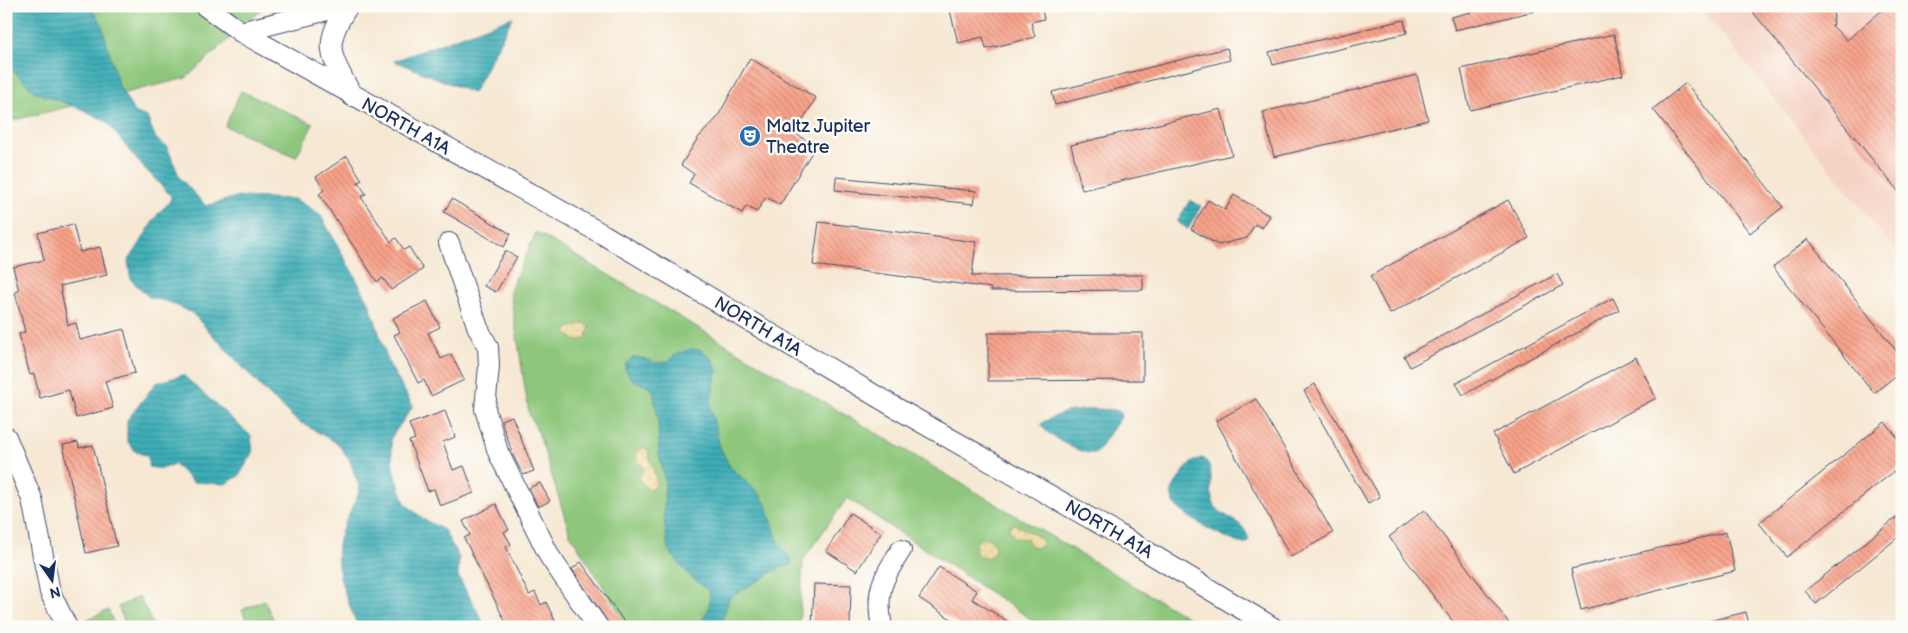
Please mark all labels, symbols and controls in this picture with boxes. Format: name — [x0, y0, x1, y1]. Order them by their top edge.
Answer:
street label: NORTH A1A — [358, 94, 454, 159]
place label: Maltz Jupiter Theatre — [766, 116, 870, 158]
theatre icon: Maltz Jupiter Theatre — [738, 124, 762, 148]
street label: NORTH A1A — [710, 292, 805, 361]
street label: NORTH A1A — [1061, 496, 1156, 563]
north arrow — [28, 556, 78, 606]
text: N — [48, 583, 62, 602]

